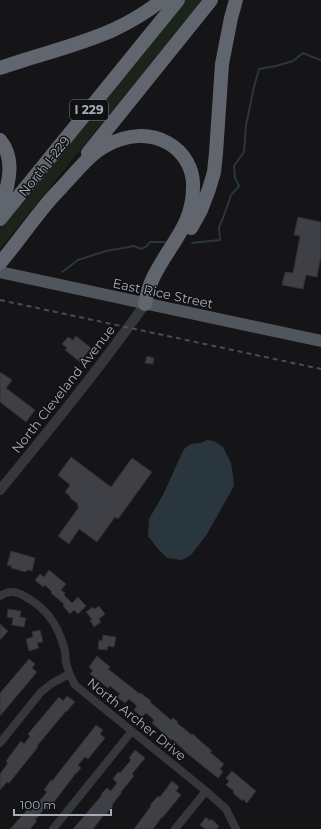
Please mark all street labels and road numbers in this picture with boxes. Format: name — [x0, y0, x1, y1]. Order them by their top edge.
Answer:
road number: I 229 — [70, 100, 108, 120]
street label: North I-229 — [15, 133, 73, 199]
street label: East Rice Street — [111, 275, 215, 311]
street label: North Cleveland Avenue — [8, 322, 118, 456]
street label: North Archer Drive — [84, 674, 190, 764]

